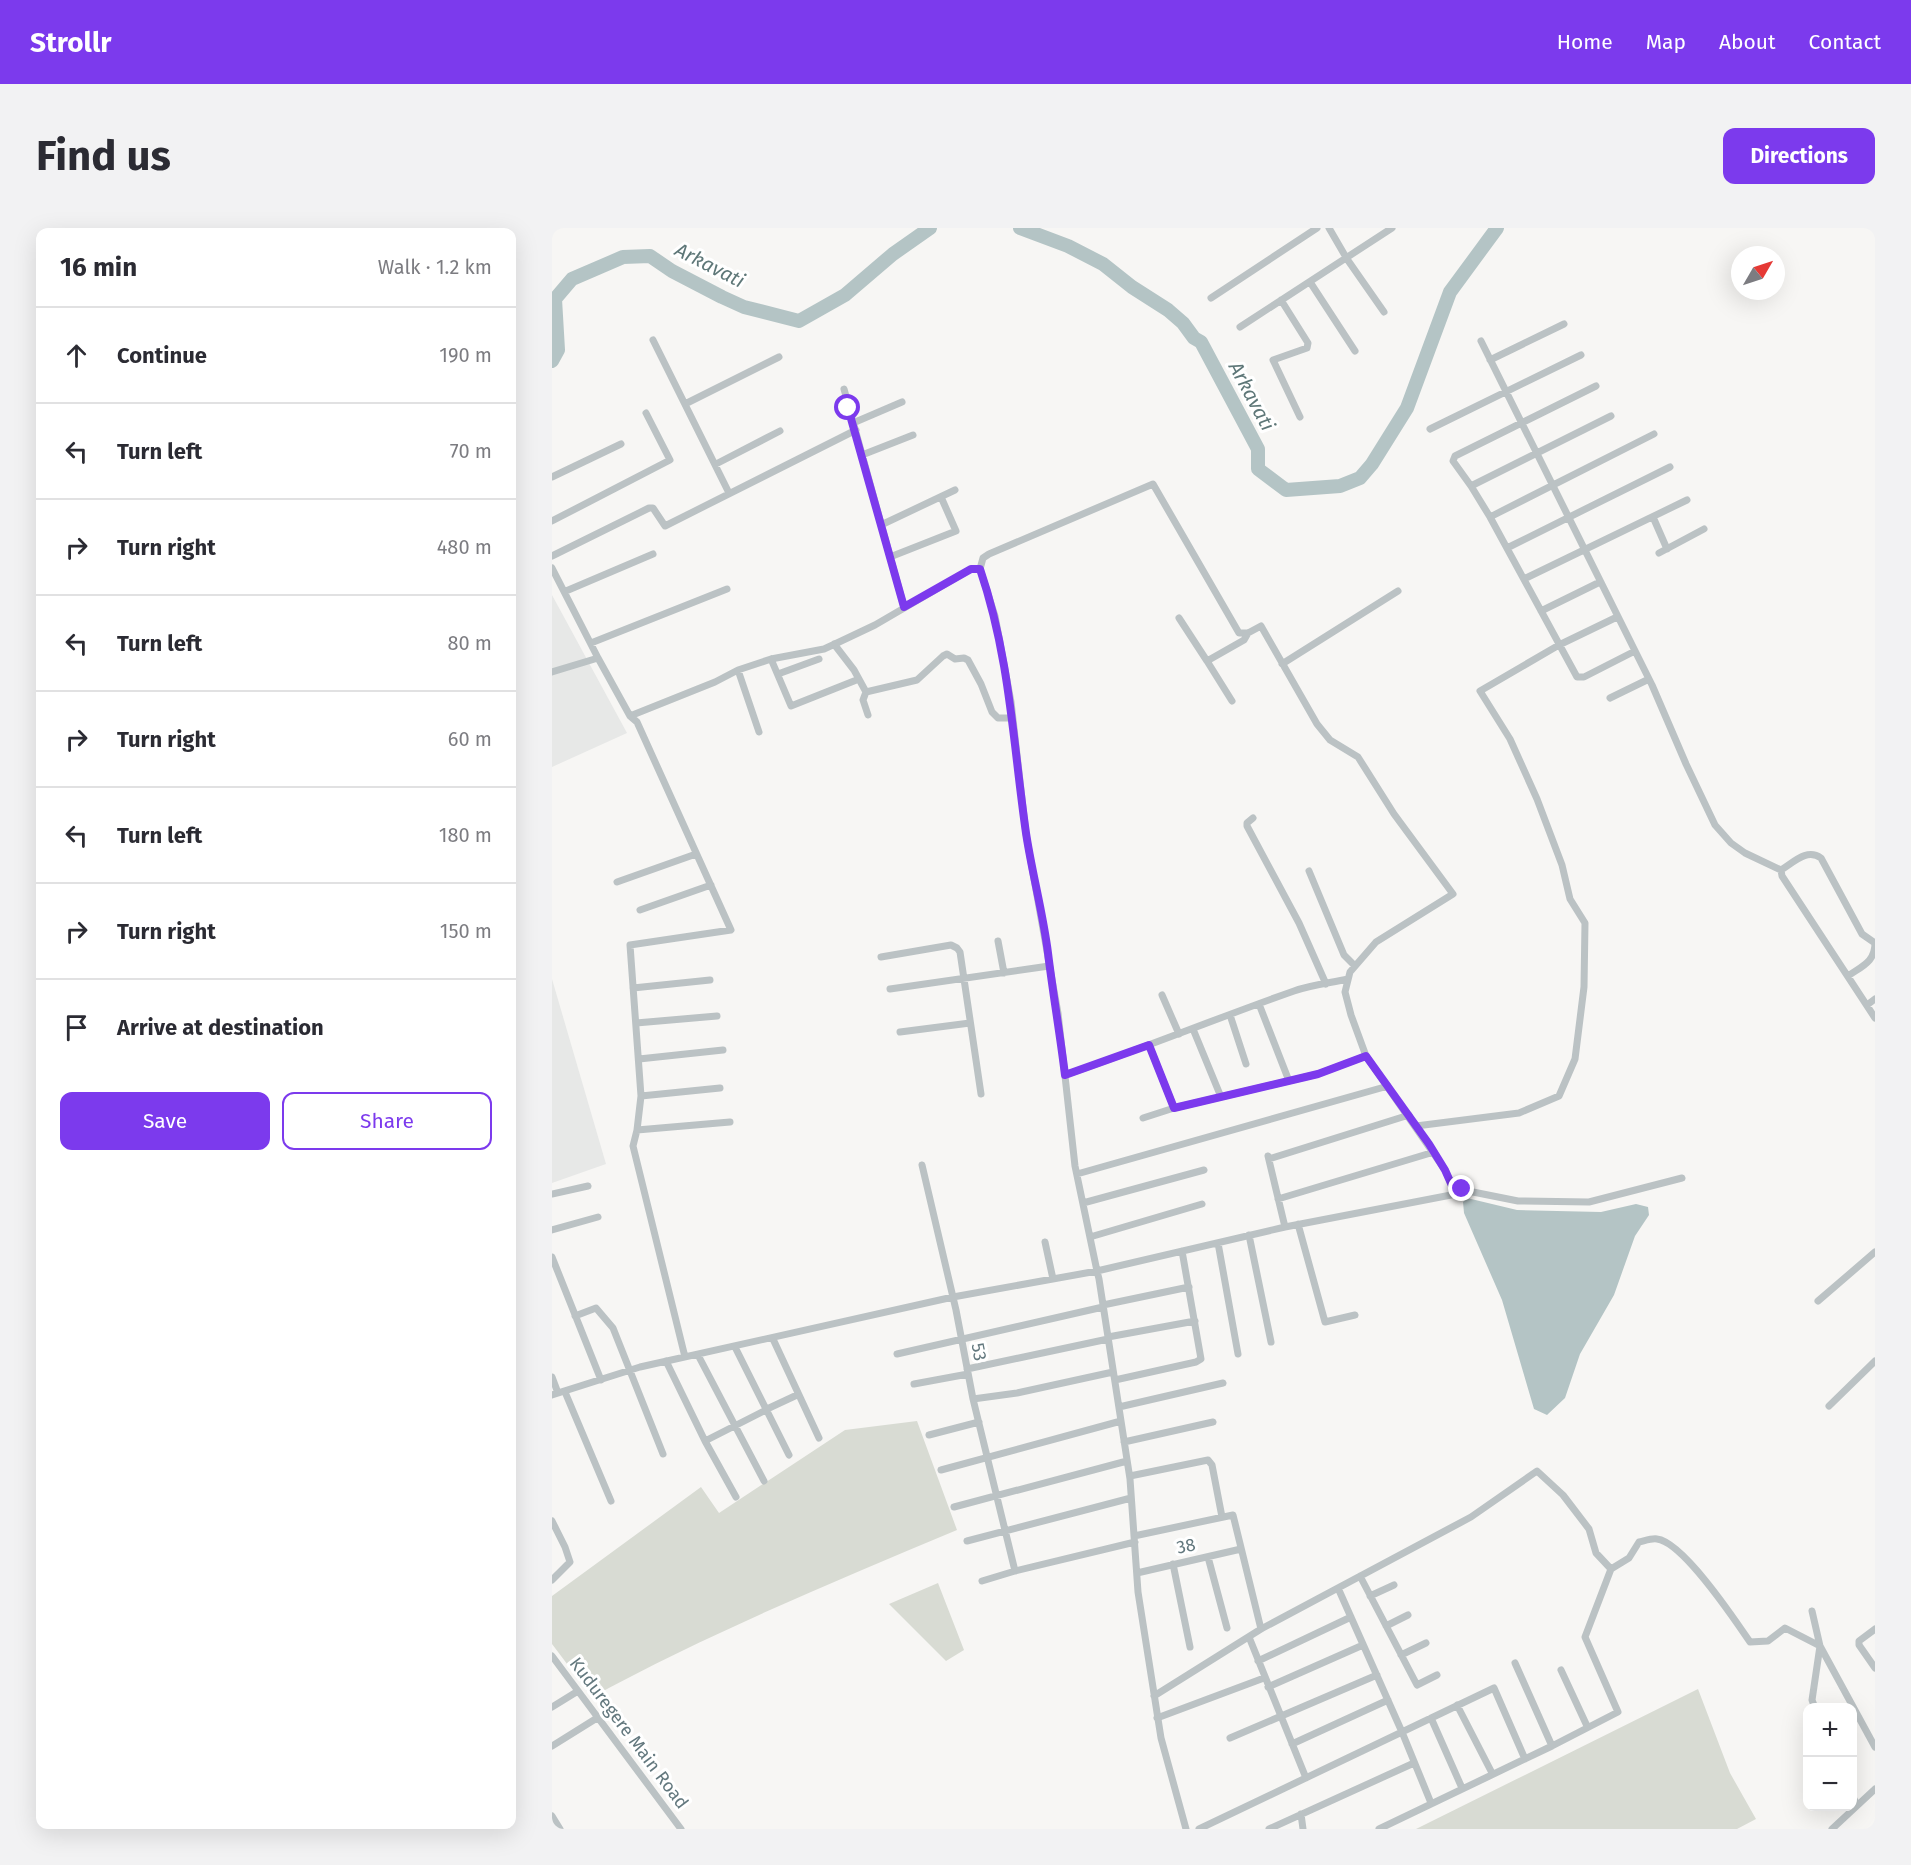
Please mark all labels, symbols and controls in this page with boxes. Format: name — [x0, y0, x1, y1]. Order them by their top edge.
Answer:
text: Strollr — [30, 26, 111, 59]
text: Home — [1557, 29, 1613, 55]
text: Map — [1646, 29, 1686, 55]
text: About — [1719, 29, 1776, 55]
text: Contact — [1809, 29, 1881, 55]
button: Directions — [1723, 128, 1875, 184]
text: Find us — [36, 131, 171, 181]
water label: Arkavati — [670, 237, 749, 293]
north arrow — [1731, 246, 1785, 300]
text: 16 min — [60, 252, 137, 283]
text: Walk · 1.2 km — [378, 255, 492, 279]
icon: ahead — [60, 339, 93, 372]
text: Continue — [117, 342, 207, 369]
text: 190 m — [439, 343, 492, 367]
water label: Arkavati — [1223, 356, 1280, 435]
route start — [834, 394, 860, 420]
icon: left — [60, 435, 93, 468]
text: Turn left — [117, 438, 202, 465]
text: 70 m — [450, 439, 492, 463]
icon: right — [60, 531, 93, 564]
text: Turn right — [117, 534, 216, 561]
text: 480 m — [437, 535, 492, 559]
icon: left — [60, 627, 93, 660]
text: Turn left — [117, 630, 202, 657]
text: 80 m — [447, 631, 492, 655]
icon: right — [60, 723, 93, 756]
text: Turn right — [117, 726, 216, 753]
text: 60 m — [448, 727, 492, 751]
icon: left — [60, 819, 93, 852]
text: Turn left — [117, 822, 202, 849]
text: 180 m — [439, 823, 492, 847]
icon: right — [60, 915, 93, 948]
text: Turn right — [117, 918, 216, 945]
text: 150 m — [440, 919, 492, 943]
icon: arrive — [60, 1011, 93, 1044]
text: Arrive at destination — [117, 1014, 324, 1041]
button: Save — [60, 1092, 270, 1150]
button: Share — [282, 1092, 492, 1150]
route end — [1448, 1175, 1474, 1201]
street label: 53 — [966, 1341, 992, 1363]
street label: 38 — [1174, 1533, 1198, 1559]
street label: Kuduregere Main Road — [565, 1653, 693, 1813]
map controls — [1803, 1703, 1857, 1811]
button: + — [1803, 1703, 1857, 1757]
button: − — [1803, 1757, 1857, 1811]

